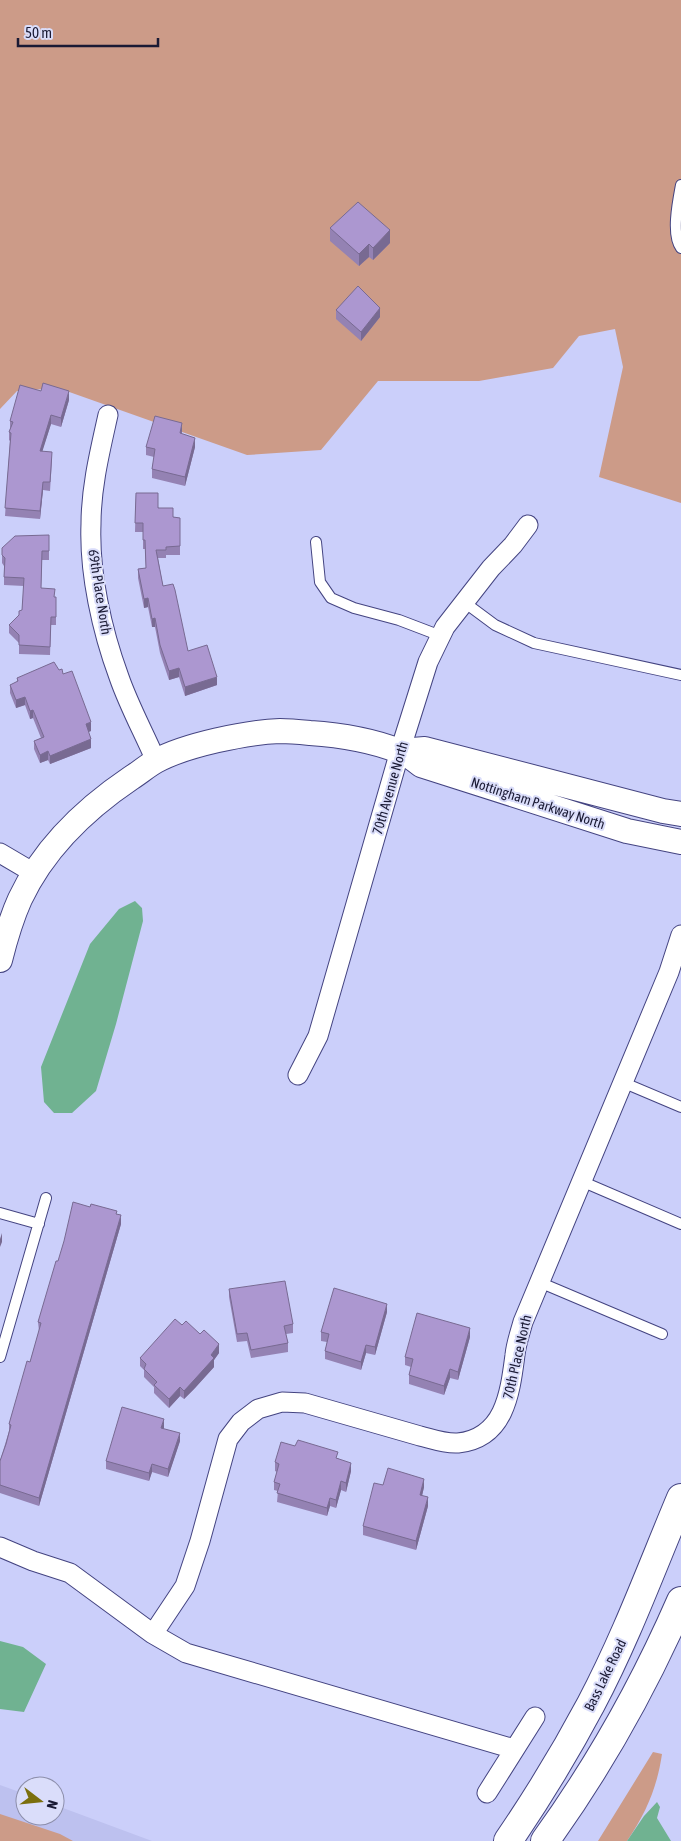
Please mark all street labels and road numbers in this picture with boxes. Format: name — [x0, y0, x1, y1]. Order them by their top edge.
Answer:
street label: 69th Place North — [85, 548, 115, 636]
street label: 70th Avenue North — [369, 740, 411, 836]
street label: Nottingham Parkway North — [469, 774, 607, 832]
street label: 70th Place North — [500, 1313, 534, 1401]
street label: Bass Lake Road — [581, 1637, 629, 1713]

